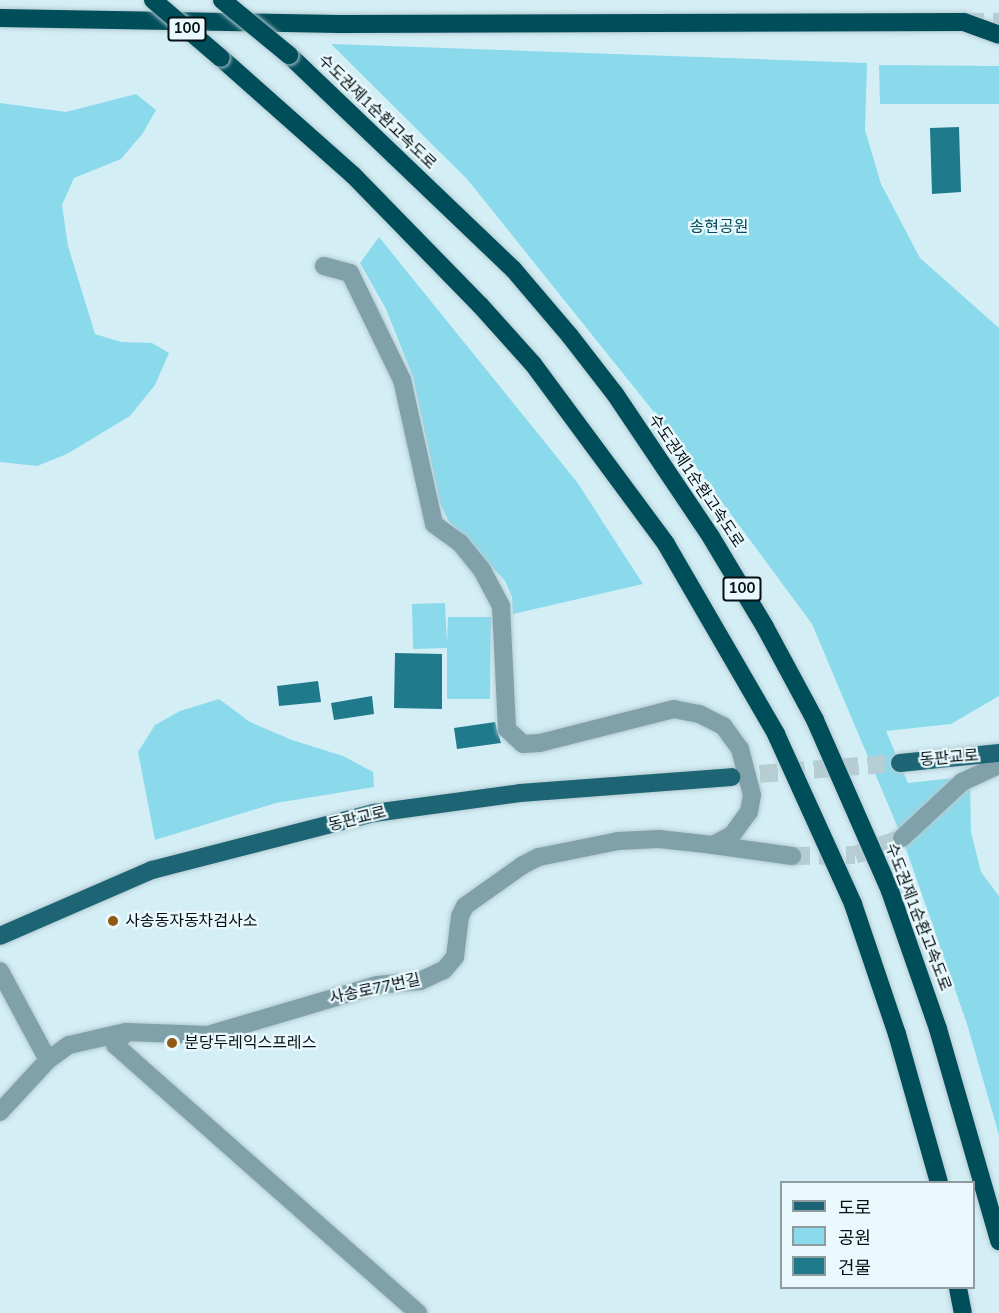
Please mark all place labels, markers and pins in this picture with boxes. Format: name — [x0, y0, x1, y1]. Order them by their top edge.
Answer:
place label: 사송동자동차검사소 — [125, 911, 257, 931]
marker: 사송동자동차검사소 — [106, 914, 120, 928]
place label: 분당두레익스프레스 — [184, 1033, 316, 1053]
marker: 분당두레익스프레스 — [165, 1036, 179, 1050]

